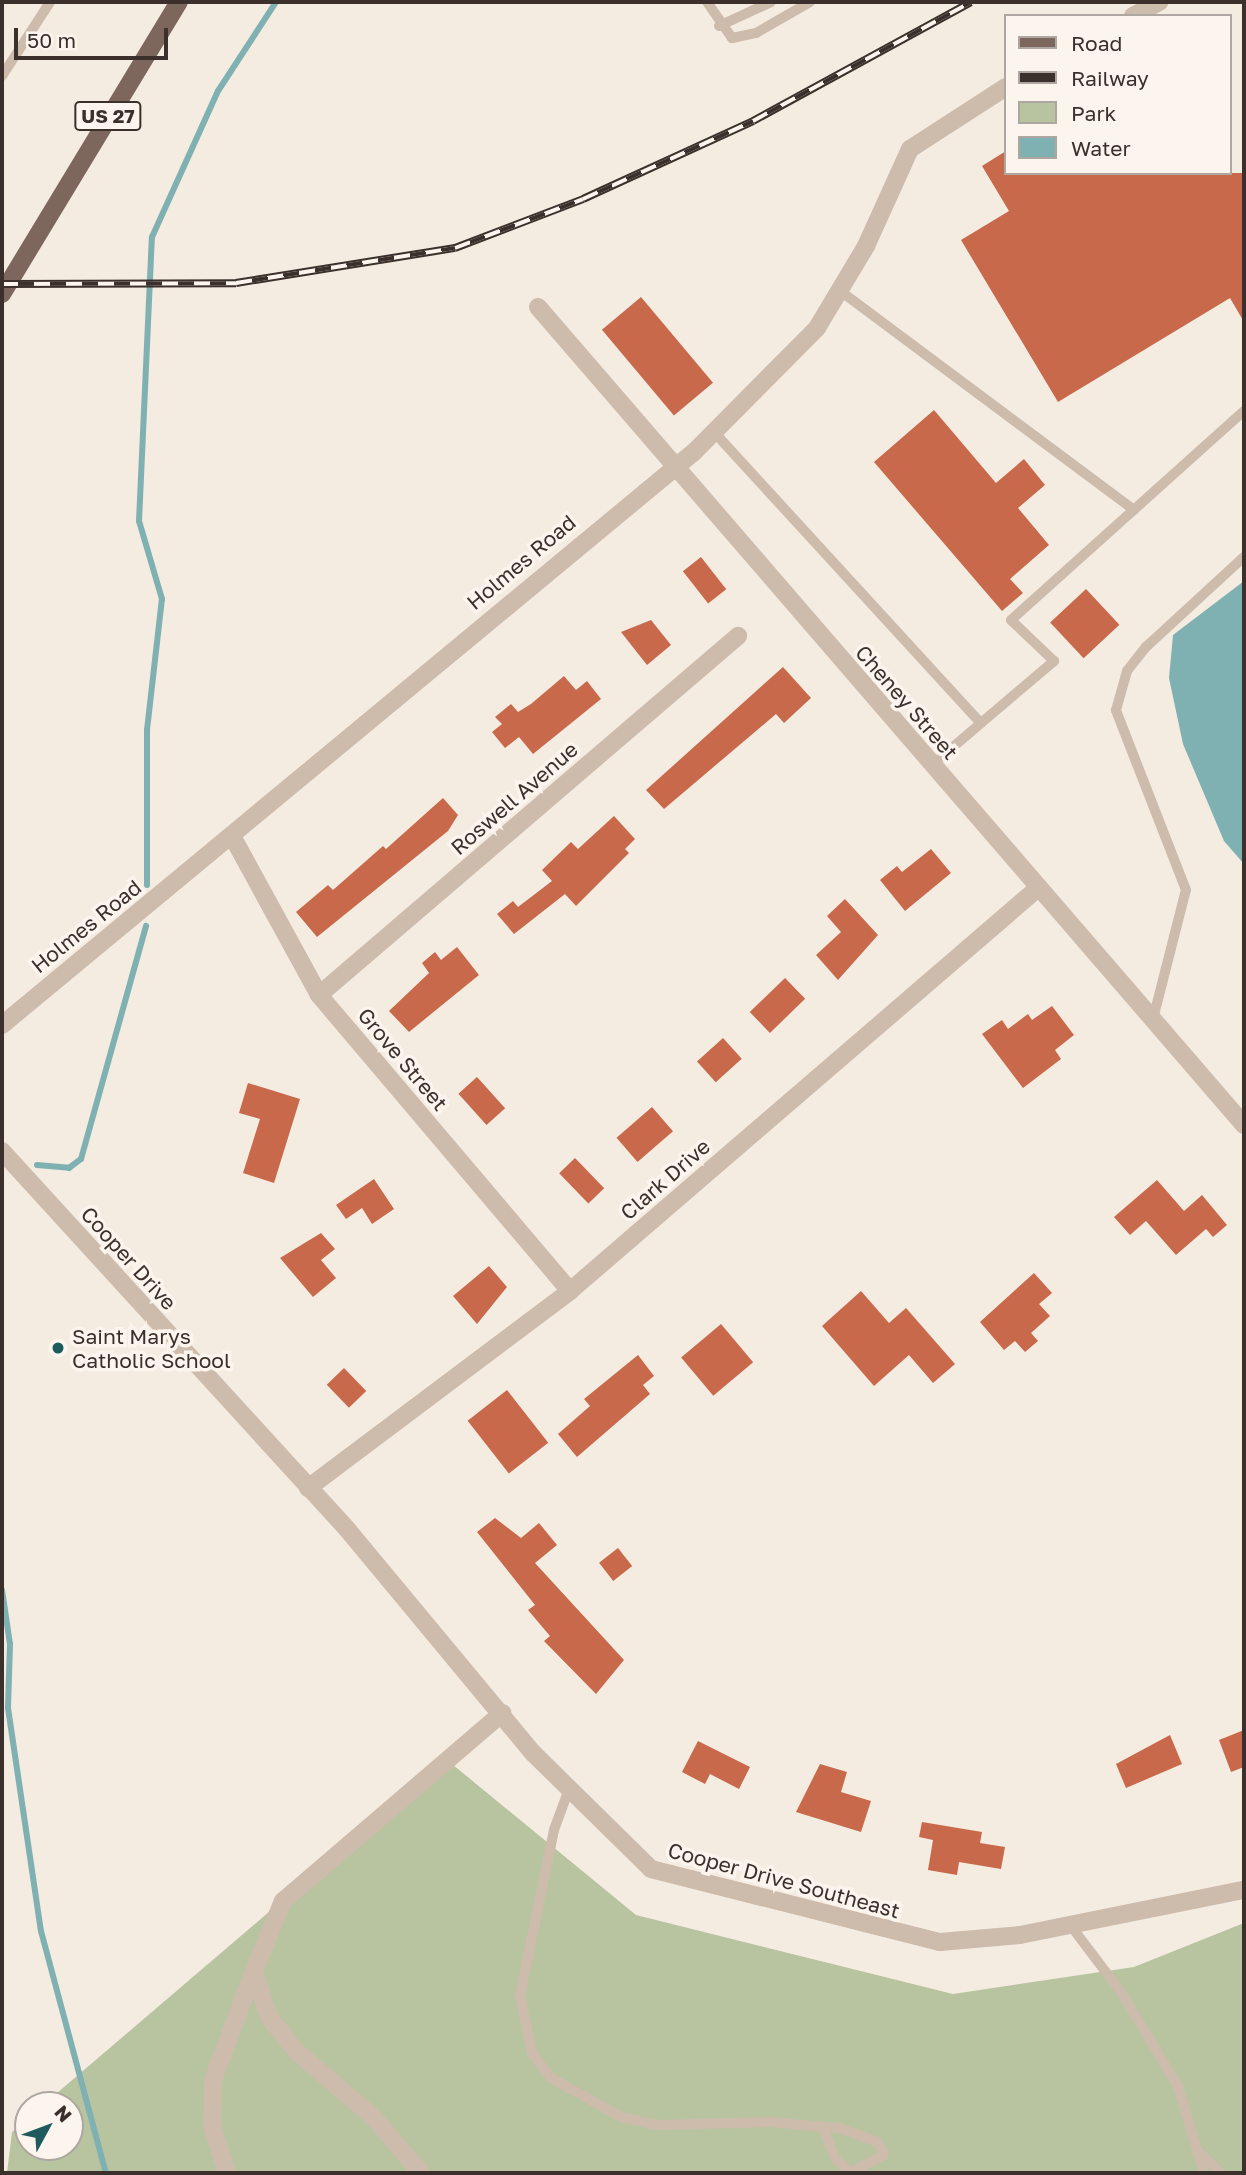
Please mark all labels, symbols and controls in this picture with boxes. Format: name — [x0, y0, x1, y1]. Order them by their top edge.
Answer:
scale bar — [18, 14, 172, 58]
legend — [1004, 14, 1232, 175]
text: 50 m — [27, 27, 76, 53]
text: Road — [1071, 30, 1122, 56]
text: Railway — [1071, 65, 1149, 91]
road number: US 27 — [73, 100, 143, 132]
text: Park — [1071, 100, 1116, 126]
text: Water — [1071, 135, 1131, 161]
street label: Holmes Road — [462, 509, 580, 615]
street label: Cheney Street — [851, 640, 963, 764]
street label: Roswell Avenue — [446, 736, 582, 860]
street label: Holmes Road — [26, 874, 146, 978]
street label: Grove Street — [353, 1003, 453, 1115]
street label: Clark Drive — [615, 1133, 715, 1225]
street label: Cooper Drive — [76, 1201, 182, 1315]
place label: Saint Marys Catholic School — [72, 1323, 231, 1373]
marker: Saint Marys Catholic School — [50, 1340, 66, 1356]
street label: Cooper Drive Southeast — [665, 1837, 903, 1923]
north arrow — [14, 2091, 84, 2161]
text: N — [50, 2100, 77, 2126]

